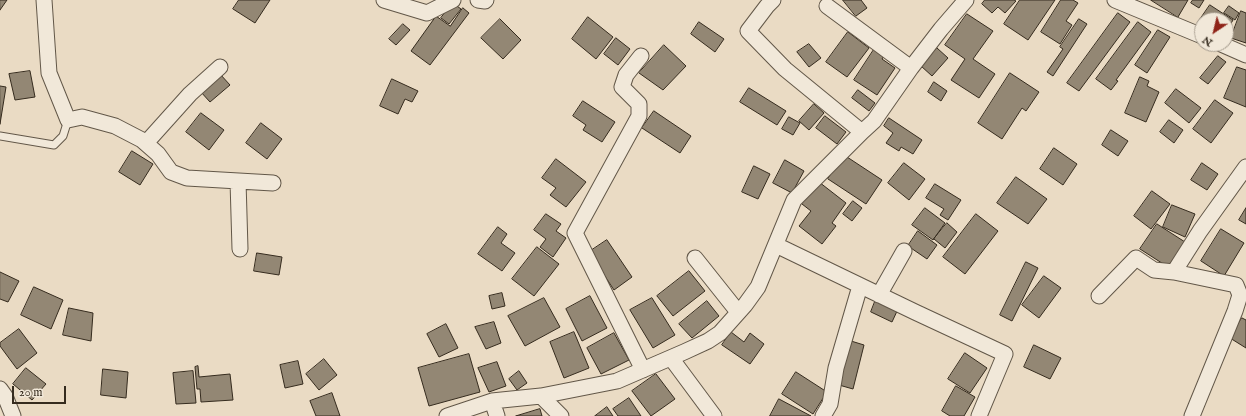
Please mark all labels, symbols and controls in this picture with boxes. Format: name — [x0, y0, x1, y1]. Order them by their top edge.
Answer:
north arrow — [1194, 12, 1234, 52]
text: N — [1200, 33, 1216, 49]
scale bar — [14, 378, 68, 404]
text: 20 m — [19, 385, 42, 400]

